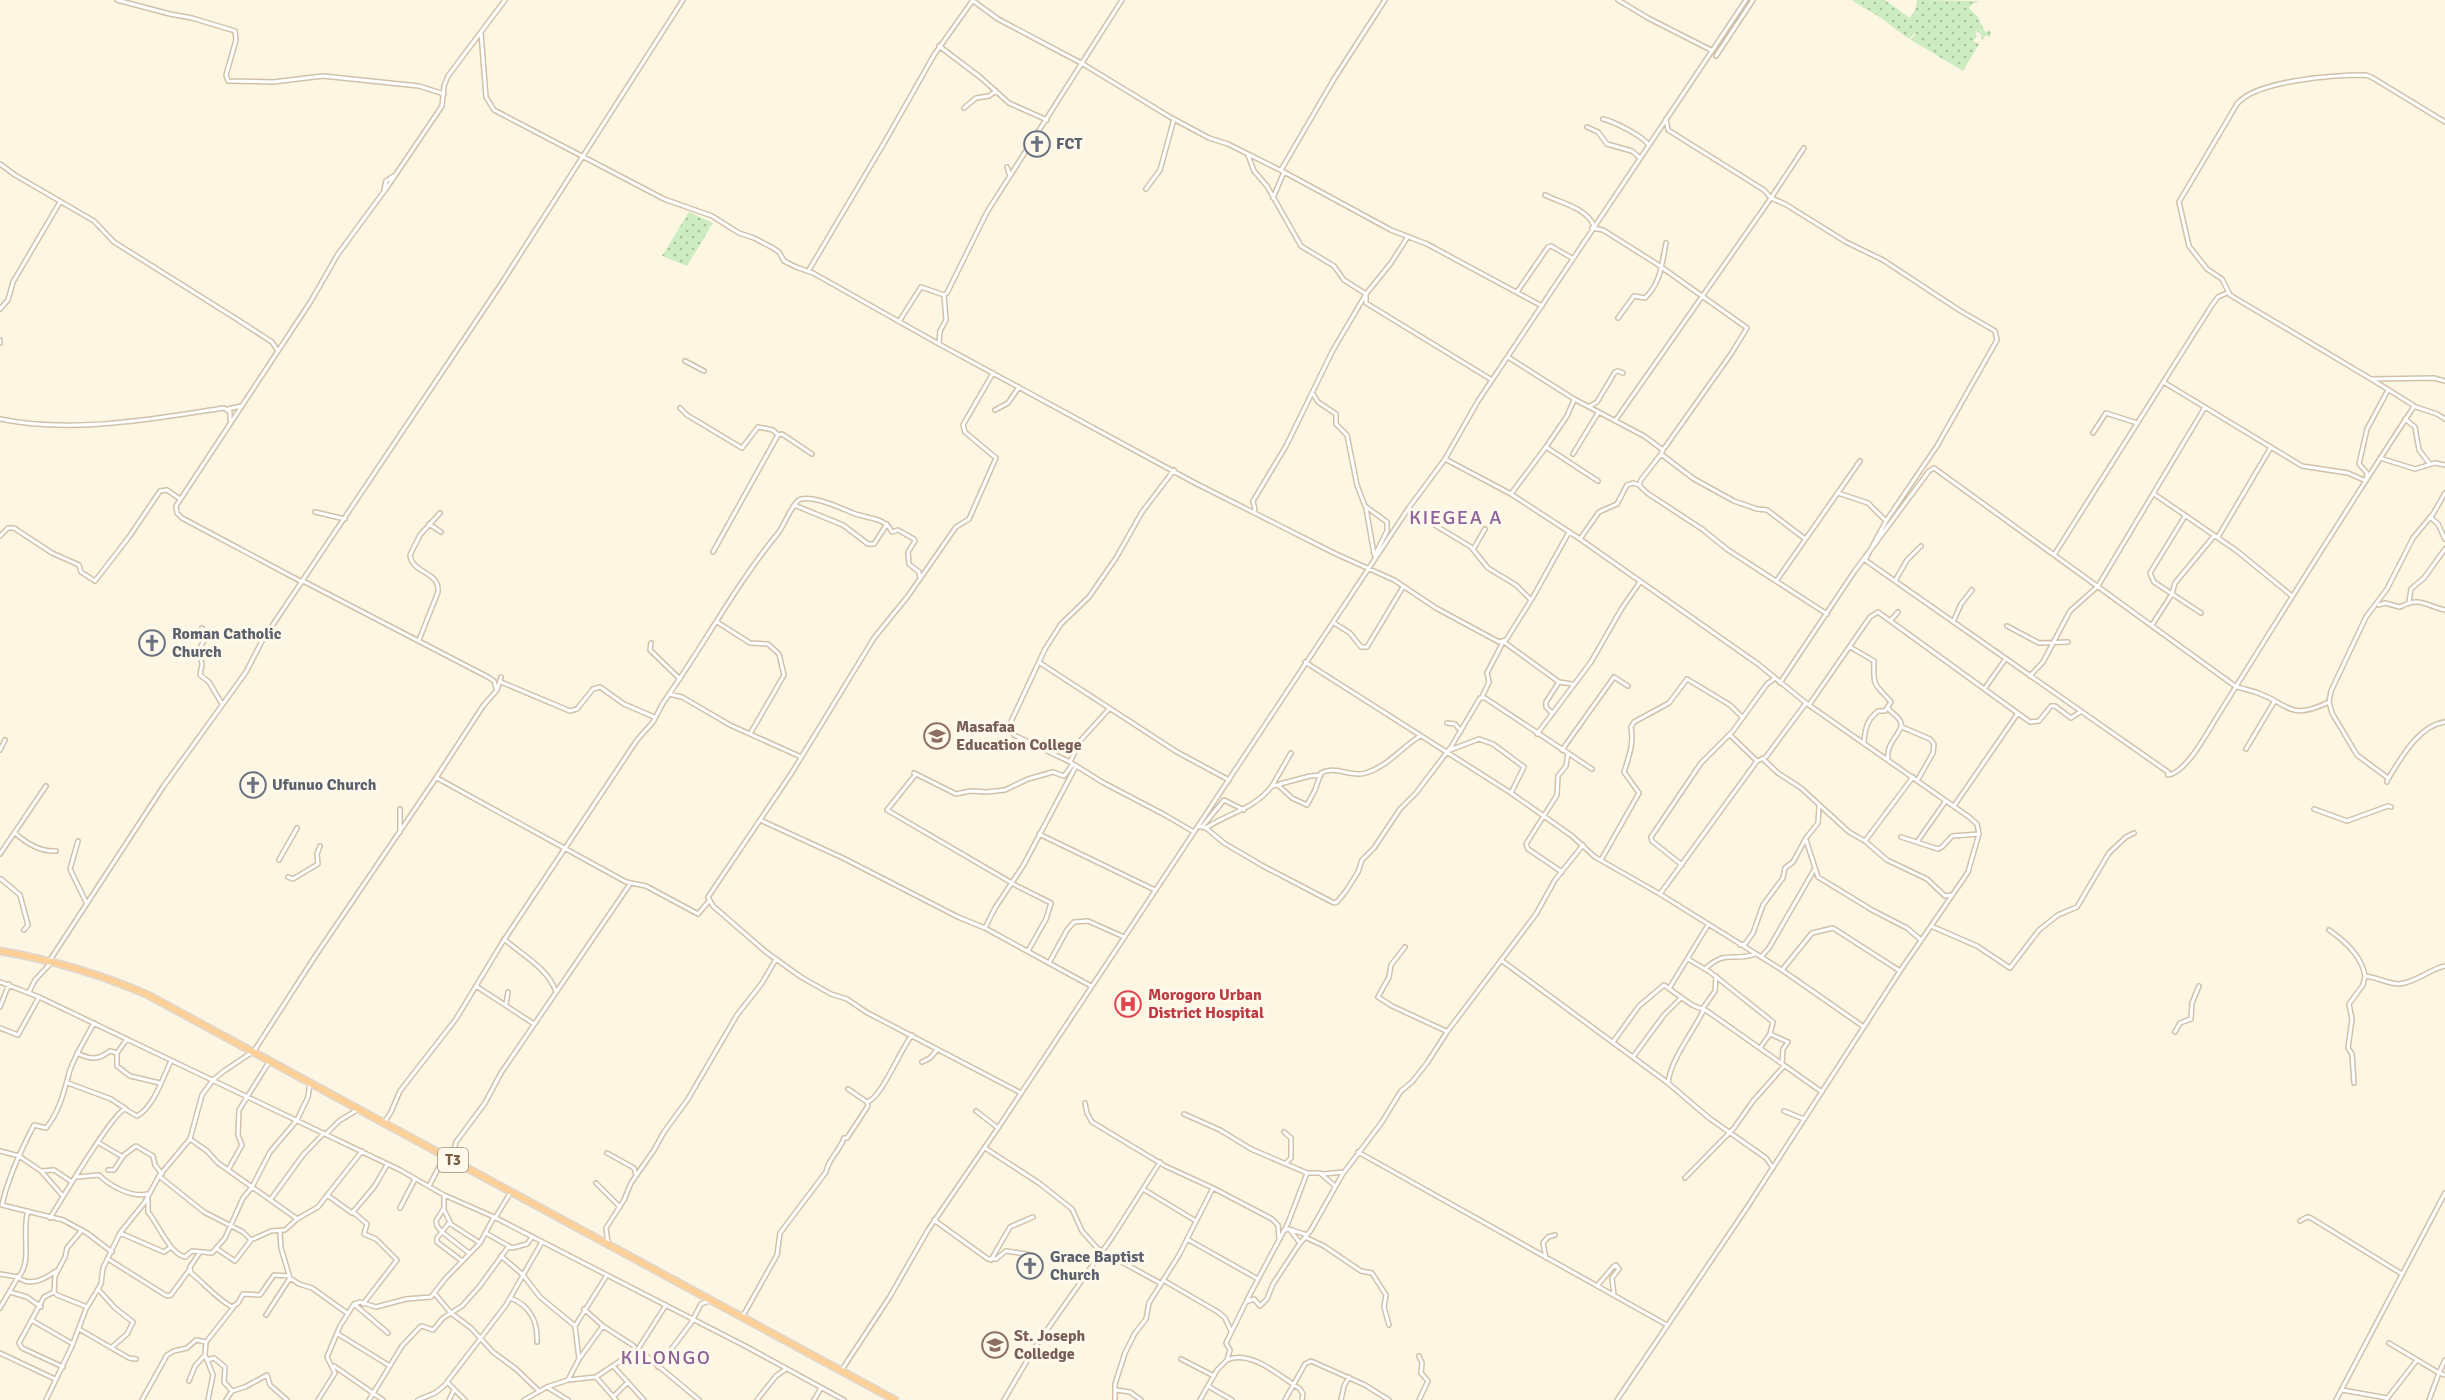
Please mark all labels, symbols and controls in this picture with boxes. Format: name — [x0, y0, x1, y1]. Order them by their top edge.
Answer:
church icon: FCT — [1022, 129, 1052, 159]
place label: FCT — [1056, 134, 1083, 154]
district label: KIEGEA A — [1409, 505, 1503, 530]
place label: Roman Catholic Church — [172, 624, 282, 662]
church icon: Roman Catholic Church — [137, 628, 167, 658]
place label: Masafaa Education College — [956, 717, 1082, 755]
school or university icon: Masafaa Education College — [922, 721, 952, 751]
church icon: Ufunuo Church — [238, 770, 268, 800]
place label: Ufunuo Church — [272, 775, 377, 795]
place label: Morogoro Urban District Hospital — [1148, 985, 1264, 1023]
hospital icon: Morogoro Urban District Hospital — [1113, 989, 1143, 1019]
road number: T3 — [438, 1148, 468, 1172]
place label: Grace Baptist Church — [1050, 1247, 1144, 1285]
church icon: Grace Baptist Church — [1015, 1251, 1045, 1281]
place label: St. Joseph Colledge — [1014, 1326, 1086, 1364]
school or university icon: St. Joseph Colledge — [980, 1330, 1010, 1360]
district label: KILONGO — [621, 1345, 711, 1370]

